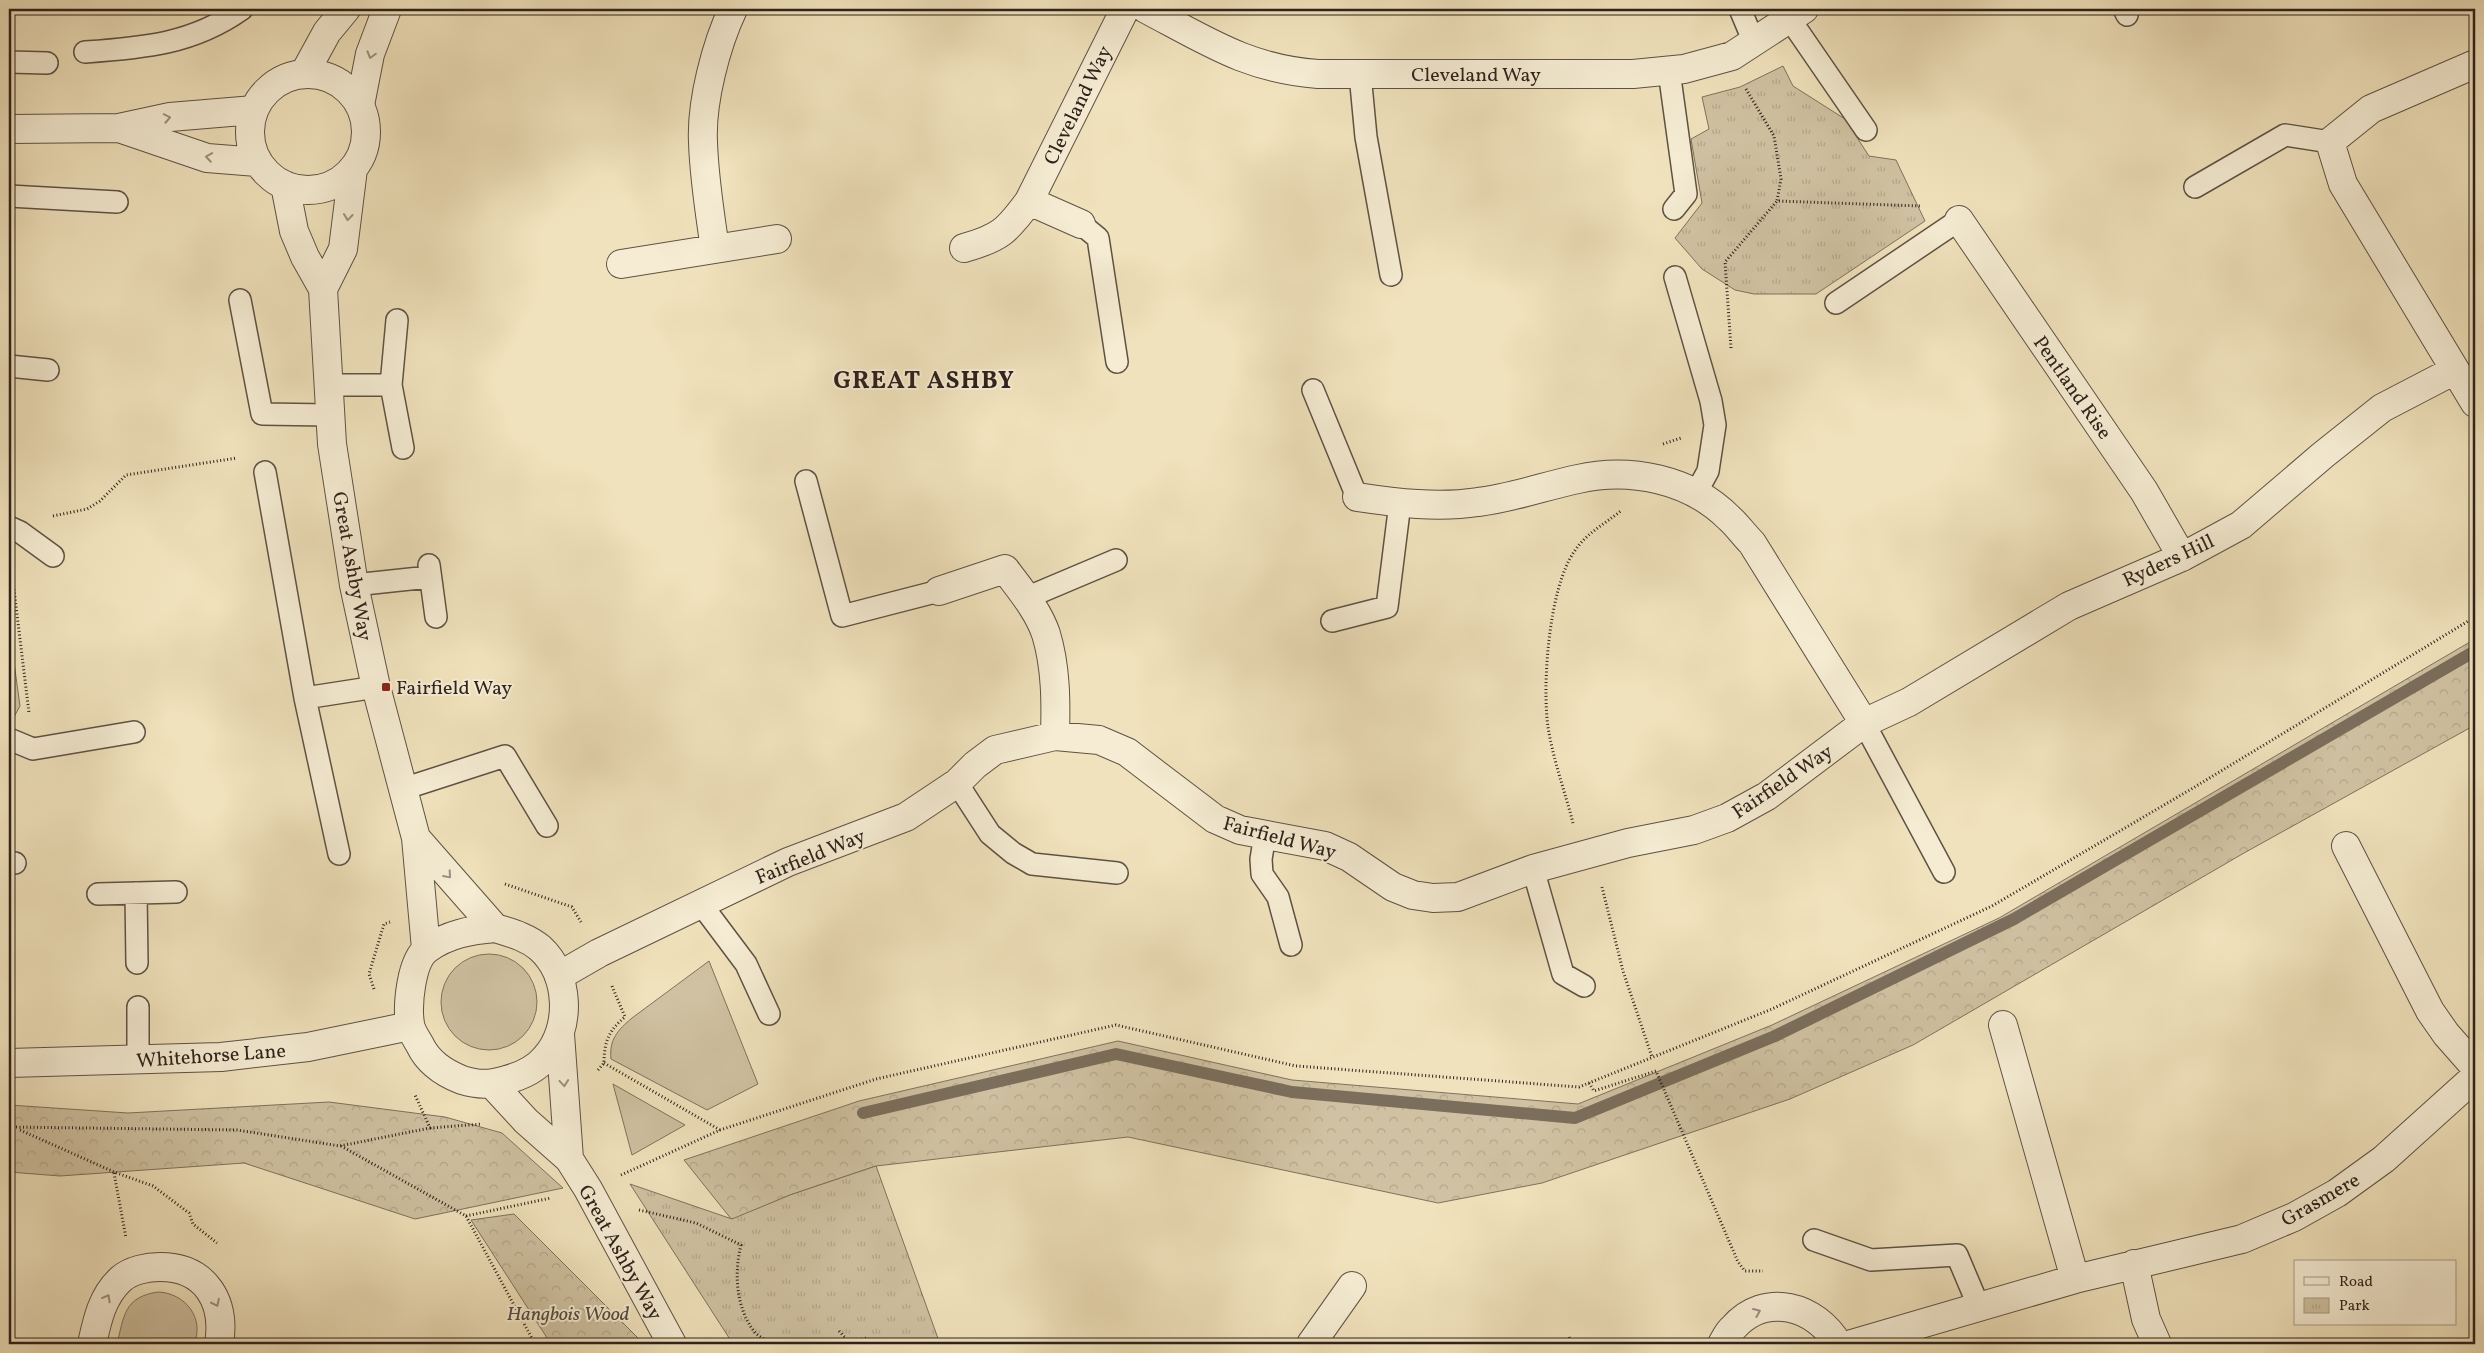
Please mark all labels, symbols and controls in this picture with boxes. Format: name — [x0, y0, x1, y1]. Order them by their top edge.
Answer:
street label: Cleveland Way — [1038, 41, 1120, 170]
one-way arrow — [366, 50, 376, 58]
street label: Cleveland Way — [1411, 62, 1541, 90]
one-way arrow — [162, 113, 171, 123]
one-way arrow — [205, 153, 214, 163]
one-way arrow — [343, 214, 354, 222]
street label: Pentland Rise — [2025, 331, 2117, 446]
district label: GREAT ASHBY — [833, 364, 1015, 399]
street label: Great Ashby Way — [324, 490, 378, 643]
street label: Ryders Hill — [2118, 528, 2219, 595]
place label: Fairfield Way — [396, 675, 512, 703]
marker: Fairfield Way — [380, 681, 392, 693]
street label: Fairfield Way — [1727, 738, 1839, 827]
street label: Fairfield Way — [1220, 810, 1339, 868]
street label: Fairfield Way — [752, 823, 870, 893]
one-way arrow — [443, 870, 452, 879]
street label: Whitehorse Lane — [136, 1038, 287, 1076]
one-way arrow — [558, 1079, 569, 1087]
street label: Grasmere — [2277, 1167, 2365, 1234]
street label: Great Ashby Way — [570, 1180, 668, 1326]
legend — [2294, 1260, 2456, 1326]
text: Road — [2339, 1272, 2373, 1293]
one-way arrow — [100, 1295, 110, 1304]
text: Park — [2339, 1296, 2370, 1317]
one-way arrow — [210, 1298, 221, 1307]
park label: Hangbois Wood — [506, 1301, 630, 1329]
one-way arrow — [1752, 1308, 1761, 1319]

